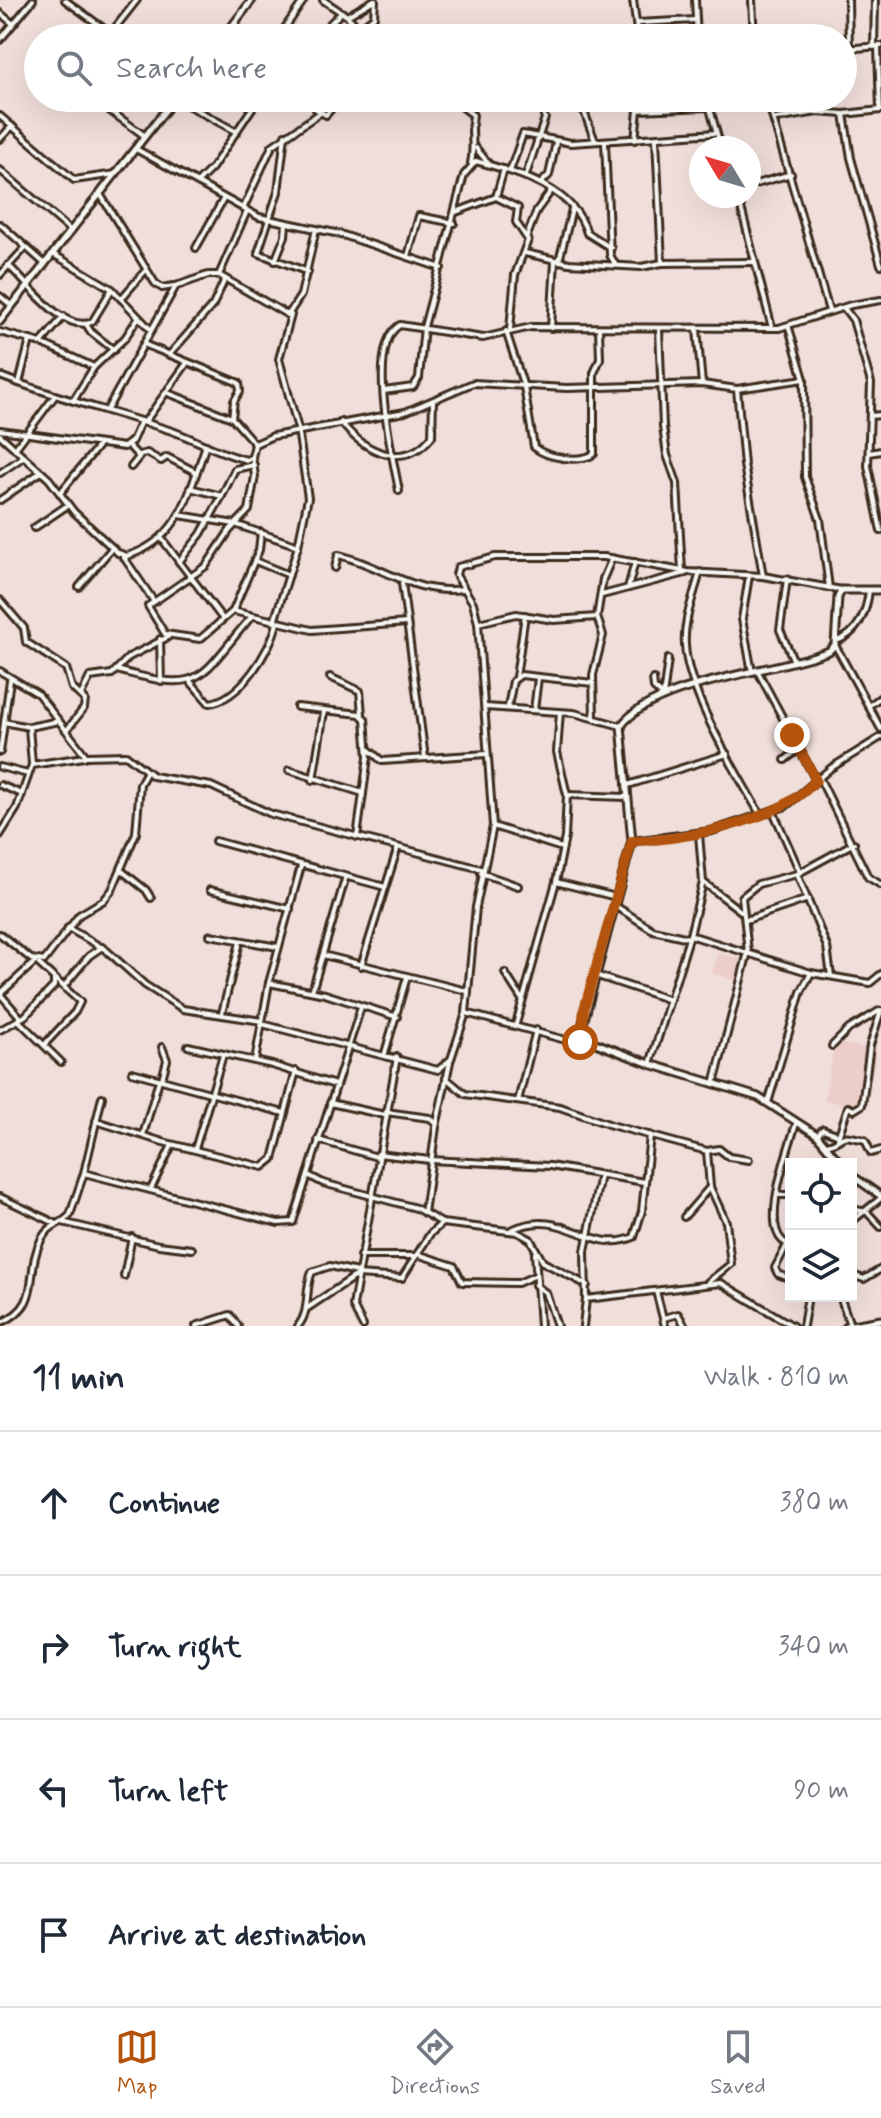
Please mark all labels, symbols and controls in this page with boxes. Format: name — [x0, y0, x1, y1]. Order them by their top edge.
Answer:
search box — [24, 24, 857, 112]
icon: search — [52, 46, 96, 90]
text: Search here — [116, 49, 267, 88]
north arrow — [689, 136, 761, 208]
route end — [774, 717, 810, 753]
route start — [562, 1024, 598, 1060]
map controls — [785, 1158, 857, 1302]
button: locate — [785, 1158, 857, 1230]
button: layers — [785, 1230, 857, 1302]
text: 11 min — [32, 1356, 125, 1401]
text: Walk · 810 m — [704, 1361, 849, 1395]
icon: ahead — [32, 1481, 76, 1525]
text: Continue — [108, 1484, 220, 1523]
text: 380 m — [780, 1486, 849, 1520]
icon: right — [32, 1625, 76, 1669]
text: Turn right — [108, 1628, 241, 1667]
text: 340 m — [778, 1630, 849, 1664]
icon: left — [32, 1769, 76, 1813]
text: Turn left — [108, 1772, 228, 1811]
text: 90 m — [794, 1774, 849, 1808]
icon: arrive — [32, 1913, 76, 1957]
text: Arrive at destination — [108, 1916, 366, 1955]
tab: Map — [115, 2025, 159, 2101]
tab: Directions — [389, 2025, 480, 2101]
tab: Saved — [710, 2025, 766, 2101]

